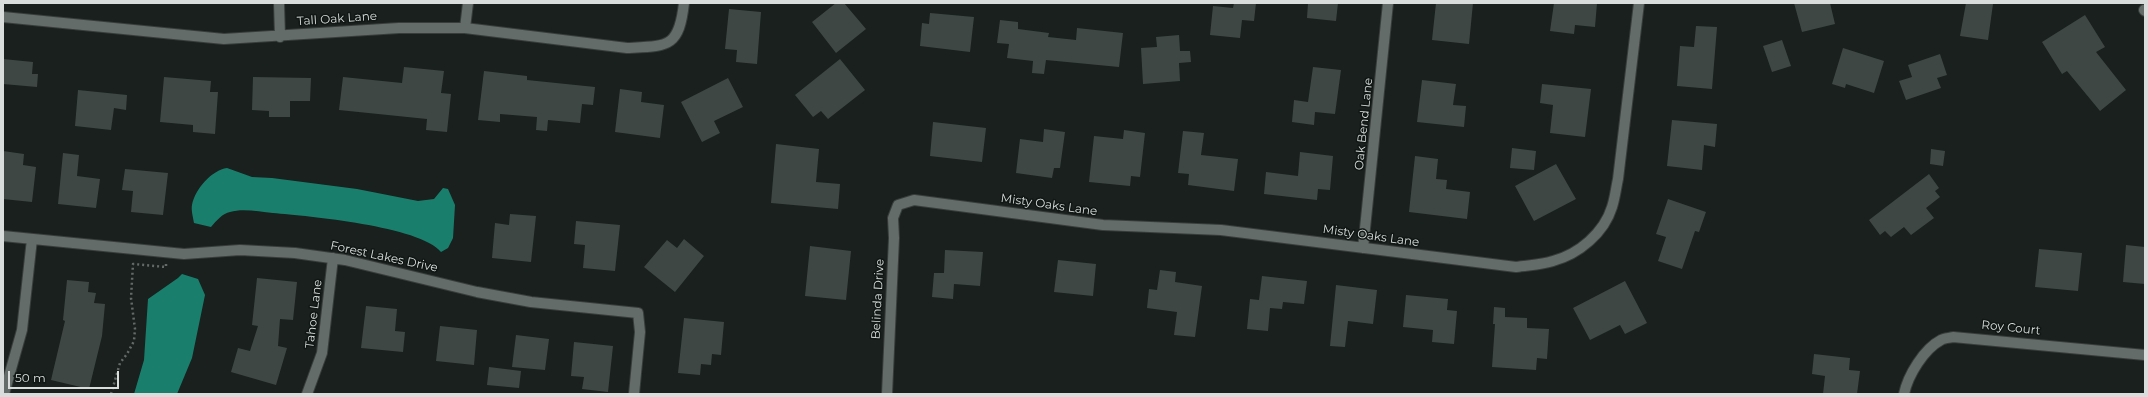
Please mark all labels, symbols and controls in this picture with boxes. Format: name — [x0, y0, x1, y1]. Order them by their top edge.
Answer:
street label: Tall Oak Lane — [296, 9, 378, 29]
street label: Oak Bend Lane — [1352, 77, 1376, 171]
street label: Misty Oaks Lane — [1000, 191, 1098, 219]
street label: Misty Oaks Lane — [1322, 222, 1420, 250]
street label: Forest Lakes Drive — [329, 239, 439, 275]
street label: Belinda Drive — [869, 258, 887, 340]
street label: Tahoe Lane — [303, 279, 325, 349]
street label: Roy Court — [1981, 318, 2041, 338]
scale bar — [10, 363, 121, 389]
text: 50 m — [15, 370, 46, 385]

